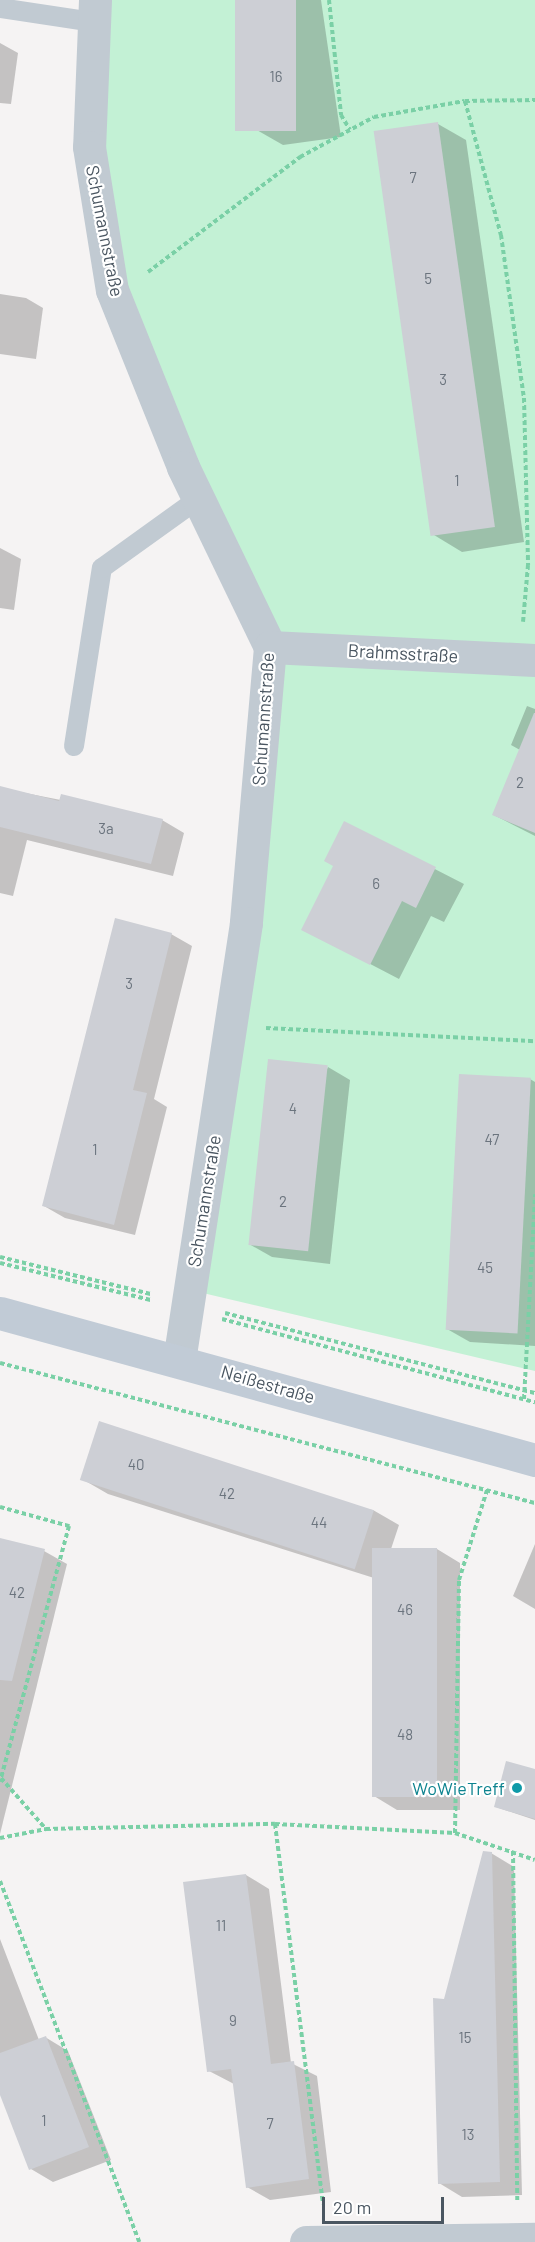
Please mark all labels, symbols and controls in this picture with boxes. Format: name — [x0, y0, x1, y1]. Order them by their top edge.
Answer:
house number: 16 — [270, 68, 282, 86]
street label: Schumannstraße — [82, 164, 128, 298]
house number: 7 — [409, 169, 417, 187]
house number: 5 — [424, 270, 432, 288]
house number: 3 — [439, 371, 447, 389]
house number: 1 — [454, 472, 460, 490]
street label: Brahmsstraße — [347, 639, 459, 667]
street label: Schumannstraße — [248, 652, 278, 786]
house number: 2 — [516, 774, 524, 792]
house number: 3a — [98, 820, 114, 838]
house number: 6 — [372, 875, 380, 893]
house number: 3 — [125, 975, 133, 993]
house number: 4 — [289, 1100, 297, 1118]
house number: 47 — [485, 1131, 499, 1149]
street label: Schumannstraße — [183, 1134, 225, 1268]
house number: 1 — [92, 1141, 98, 1159]
house number: 2 — [279, 1193, 287, 1211]
house number: 45 — [477, 1259, 493, 1277]
street label: Neißestraße — [219, 1360, 317, 1408]
house number: 40 — [128, 1456, 144, 1474]
house number: 42 — [219, 1485, 235, 1503]
house number: 44 — [311, 1514, 327, 1532]
house number: 42 — [9, 1584, 25, 1602]
house number: 46 — [397, 1601, 413, 1619]
house number: 48 — [397, 1726, 413, 1744]
place label: WoWieTreff — [412, 1777, 505, 1799]
marker: WoWieTreff — [510, 1781, 524, 1795]
house number: 11 — [216, 1917, 226, 1935]
house number: 9 — [229, 2012, 237, 2030]
house number: 15 — [459, 2029, 471, 2047]
house number: 1 — [41, 2112, 47, 2130]
house number: 7 — [266, 2115, 274, 2133]
house number: 13 — [462, 2126, 474, 2144]
scale bar — [325, 2185, 446, 2223]
text: 20 m — [333, 2196, 371, 2218]

